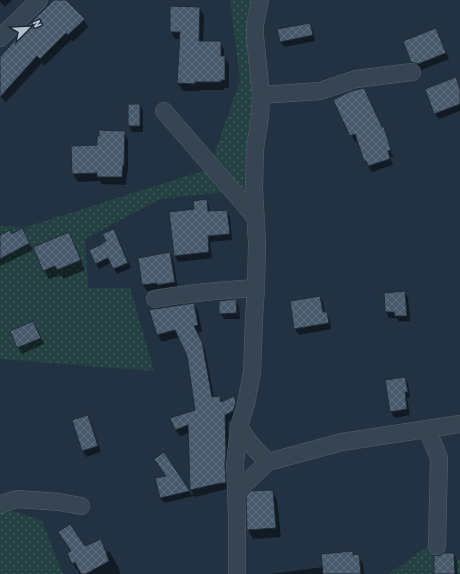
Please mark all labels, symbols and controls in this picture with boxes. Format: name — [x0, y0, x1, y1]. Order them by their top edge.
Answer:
north arrow — [8, 8, 48, 48]
text: N — [30, 19, 44, 29]

